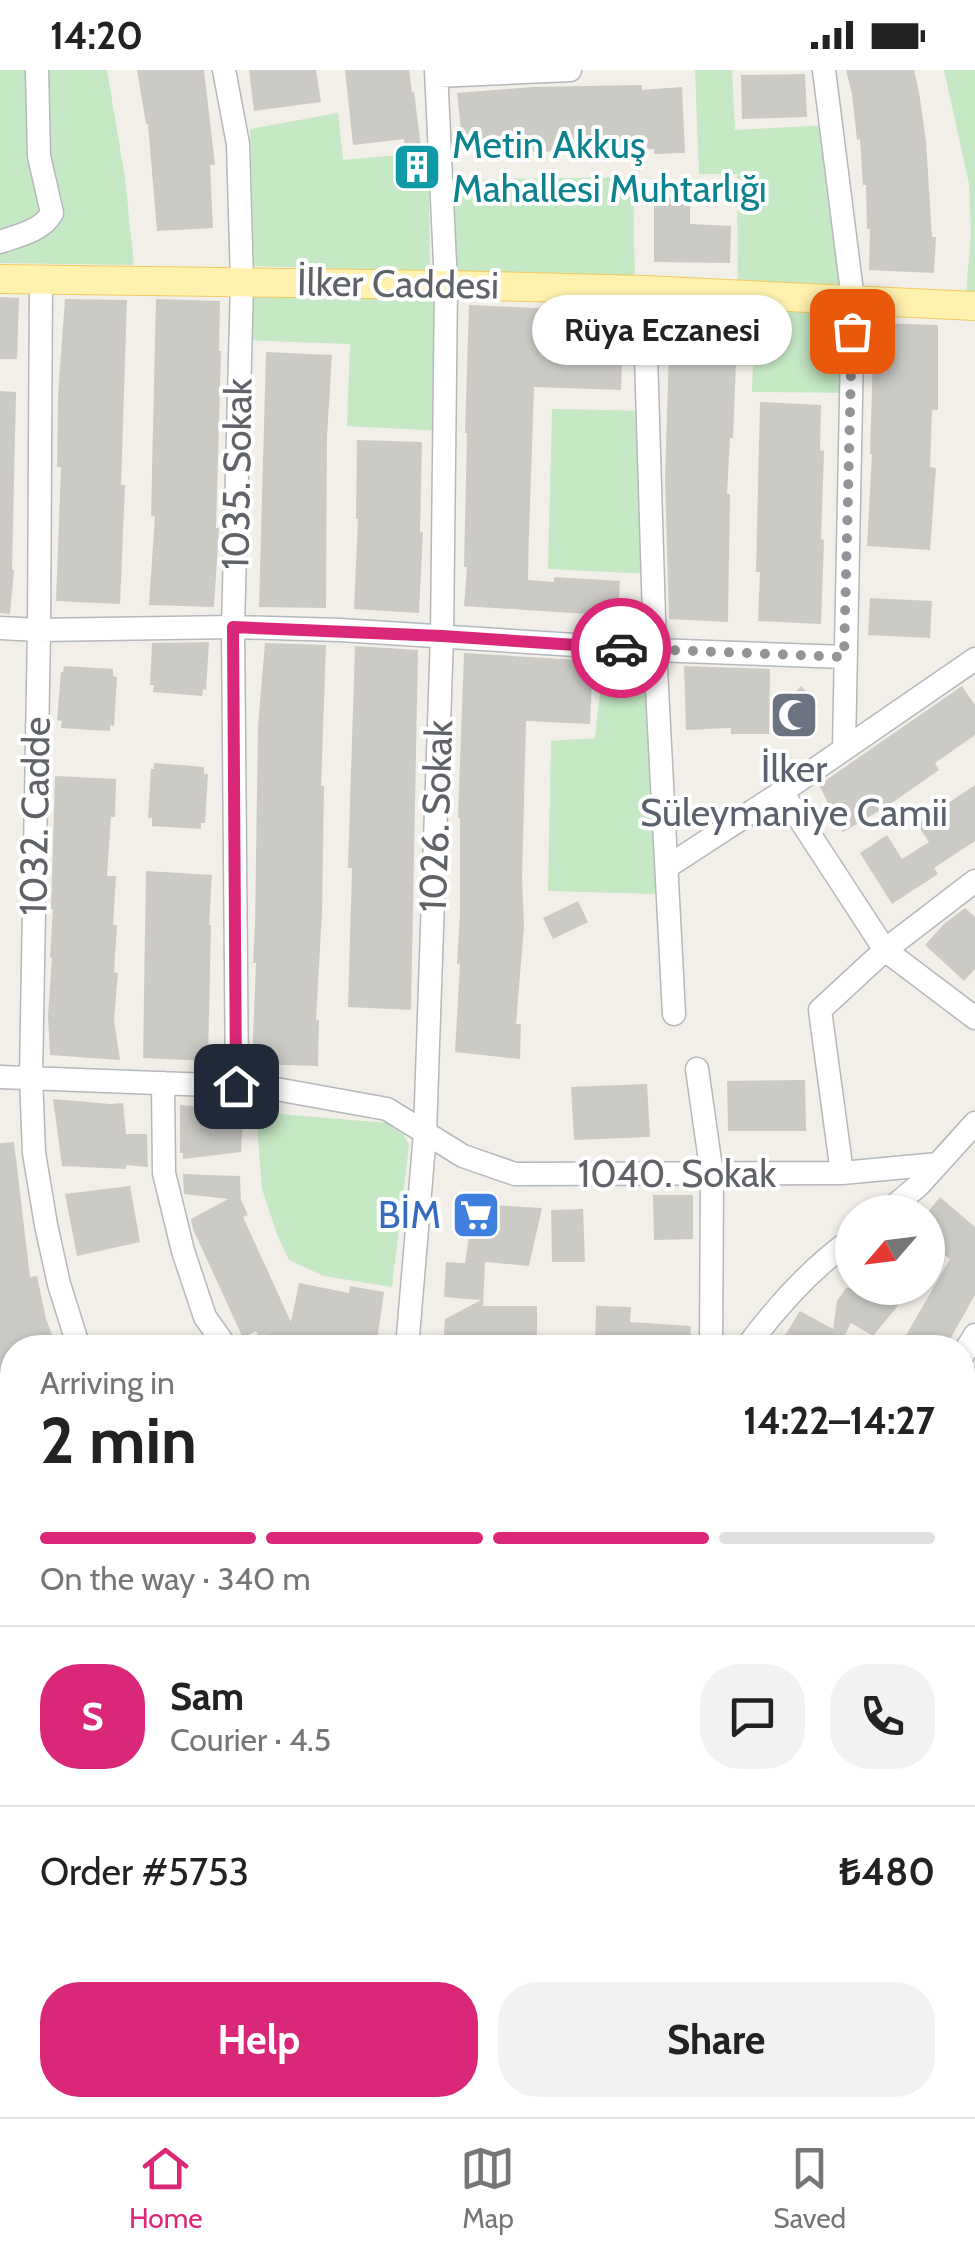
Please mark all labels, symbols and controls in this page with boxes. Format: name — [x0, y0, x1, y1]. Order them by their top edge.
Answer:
text: 14:20 — [50, 12, 143, 59]
place label: Metin Akkuş Mahallesi Muhtarlığı — [452, 121, 767, 212]
building icon: Metin Akkuş Mahallesi Muhtarlığı — [391, 141, 443, 193]
street label: İlker Caddesi — [297, 258, 499, 309]
pin — [810, 289, 895, 374]
callout: Rüya Eczanesi — [532, 296, 792, 366]
icon: bag — [825, 304, 880, 359]
text: Rüya Eczanesi — [564, 310, 760, 349]
street label: 1035. Sokak — [211, 378, 262, 570]
courier — [571, 598, 671, 698]
icon: car — [594, 621, 649, 676]
mosque icon: İlker Süleymaniye Camii — [768, 689, 820, 741]
street label: 1032. Cadde — [9, 716, 60, 916]
street label: 1026. Sokak — [409, 719, 462, 913]
place label: İlker Süleymaniye Camii — [640, 745, 948, 836]
pin — [194, 1044, 279, 1129]
icon: home — [209, 1059, 264, 1114]
street label: 1040. Sokak — [578, 1150, 776, 1197]
supermarket icon: BİM — [450, 1189, 502, 1241]
place label: BİM — [378, 1191, 441, 1238]
north arrow — [835, 1195, 945, 1305]
map controls — [835, 1195, 945, 1305]
text: Arriving in — [40, 1363, 175, 1402]
text: 14:22–14:27 — [743, 1397, 935, 1444]
text: 2 min — [40, 1400, 197, 1479]
text: On the way · 340 m — [40, 1559, 311, 1598]
button: chat — [700, 1664, 805, 1769]
button: phone — [830, 1664, 935, 1769]
text: Sam — [170, 1673, 244, 1720]
text: S — [81, 1693, 104, 1740]
text: Courier · 4.5 — [170, 1720, 331, 1759]
text: Order #5753 — [40, 1848, 249, 1895]
text: ₺480 — [839, 1848, 935, 1895]
button: Help — [40, 1982, 478, 2097]
button: Share — [498, 1982, 935, 2097]
tab: Home — [129, 2141, 203, 2235]
tab: Map — [460, 2141, 515, 2235]
tab: Saved — [773, 2141, 846, 2235]

